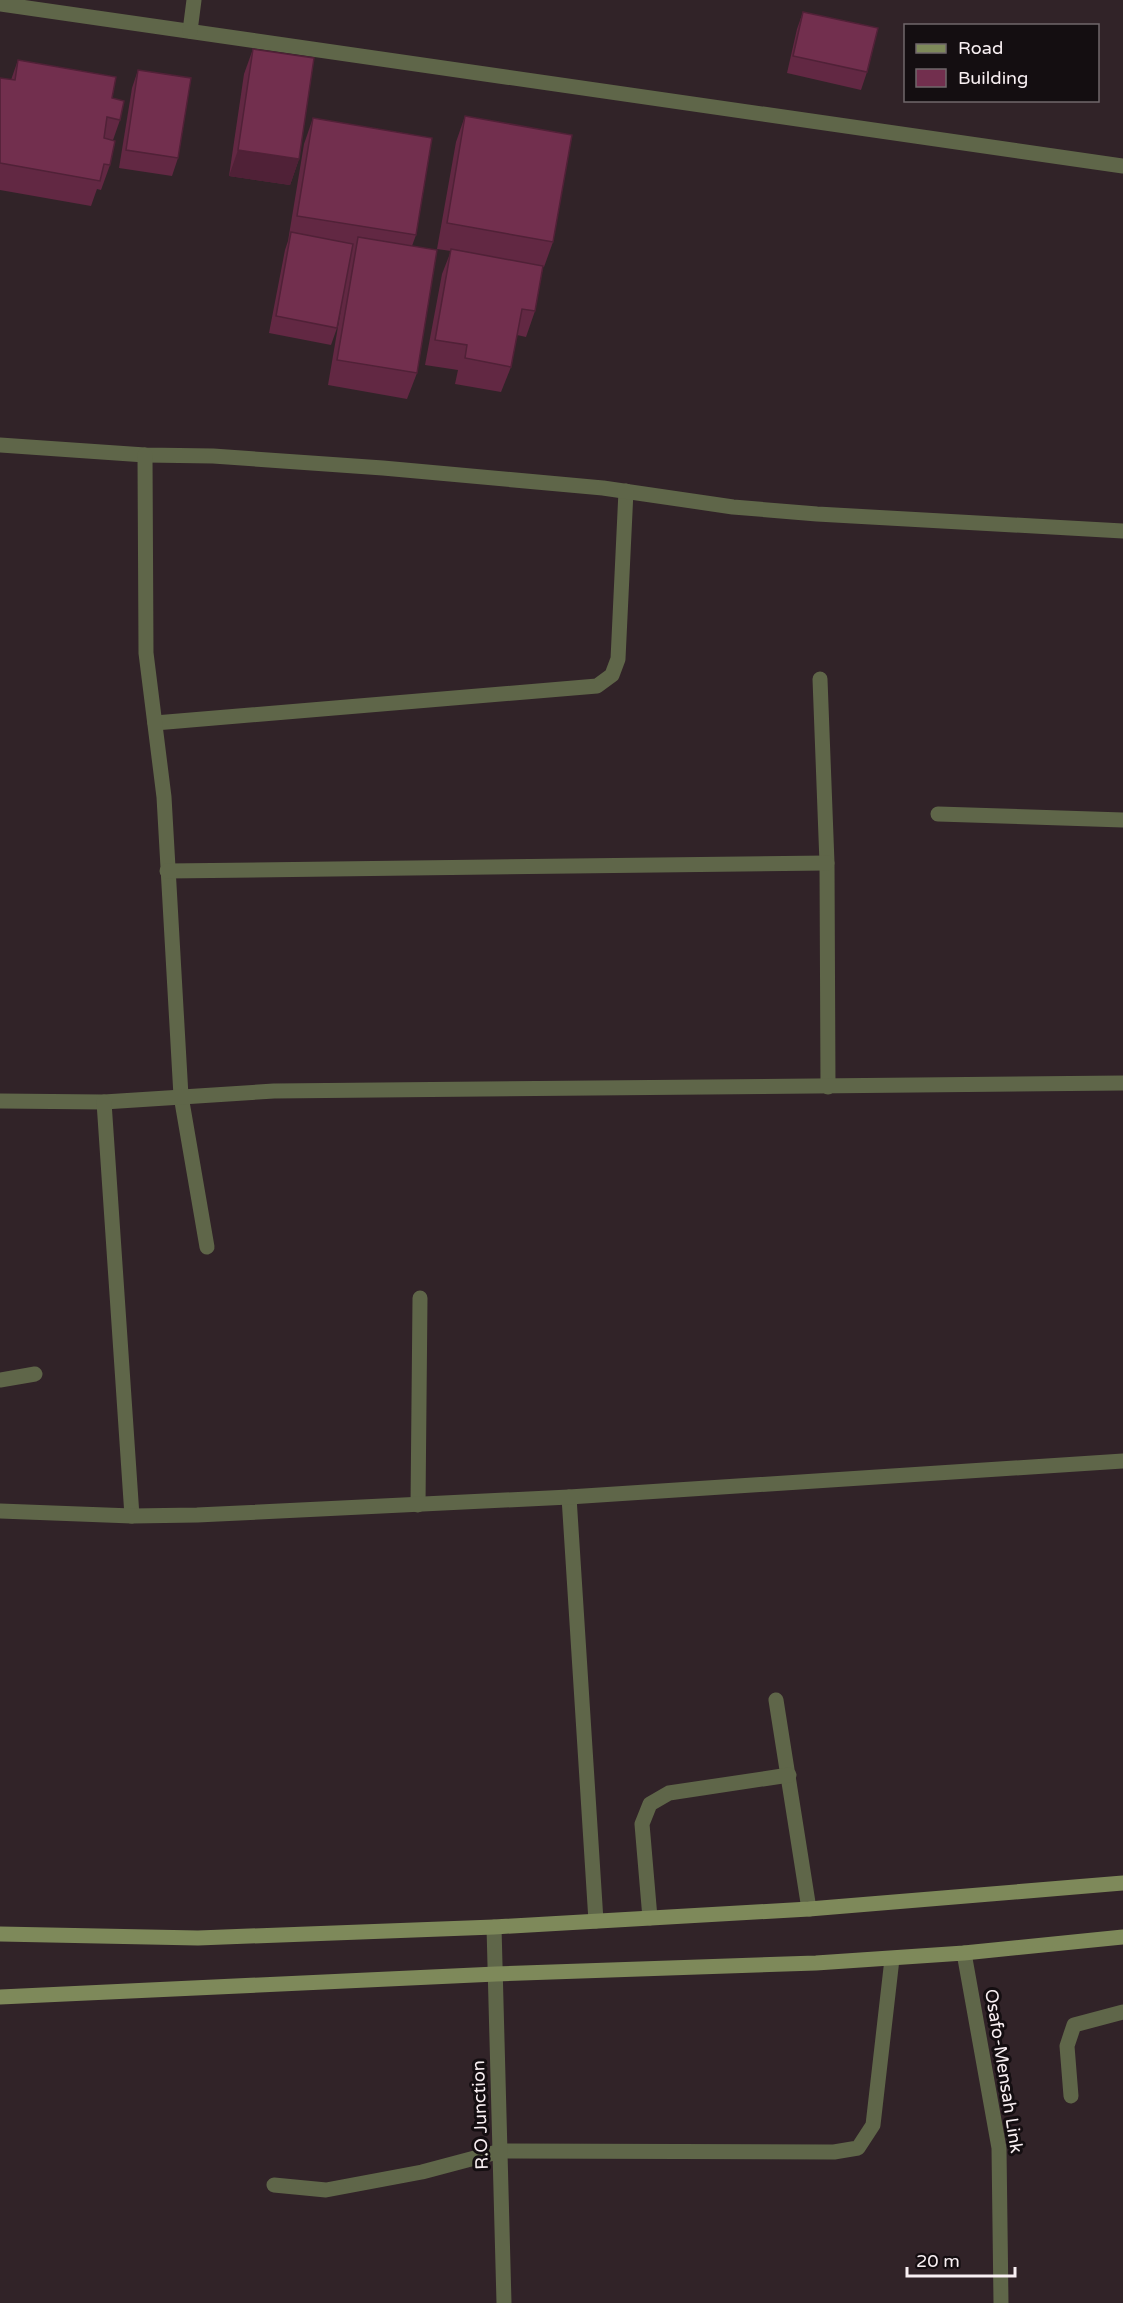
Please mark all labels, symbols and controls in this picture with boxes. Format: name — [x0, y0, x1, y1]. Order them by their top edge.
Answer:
legend — [904, 24, 1099, 102]
text: Road — [958, 37, 1003, 59]
text: Building — [958, 67, 1028, 89]
street label: Osafo-Mensah Link — [980, 1987, 1028, 2155]
street label: R.O Junction — [467, 2060, 493, 2170]
scale bar — [907, 2240, 1015, 2278]
text: 20 m — [916, 2250, 960, 2272]

